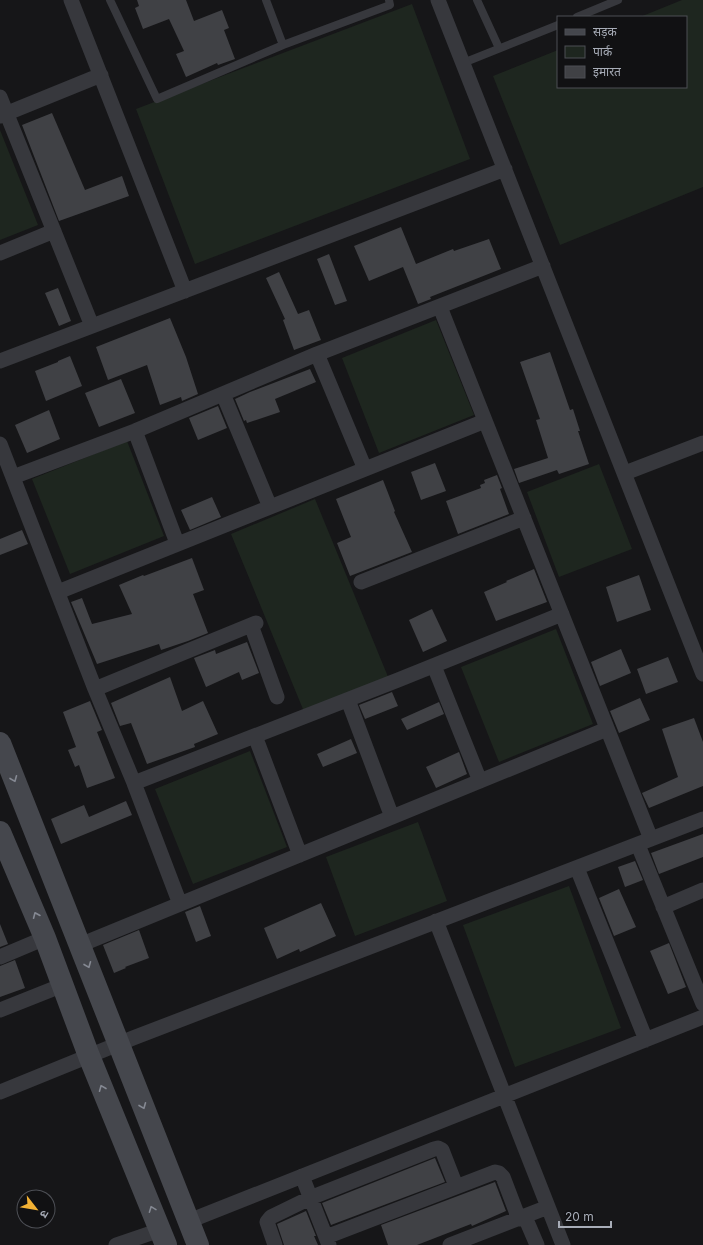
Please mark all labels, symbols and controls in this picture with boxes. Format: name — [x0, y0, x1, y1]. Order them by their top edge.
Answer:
legend — [557, 16, 687, 88]
text: सड़क — [593, 24, 618, 39]
text: पार्क — [593, 44, 613, 59]
text: इमारत — [593, 64, 622, 79]
one-way arrow — [10, 776, 18, 783]
one-way arrow — [32, 911, 40, 918]
one-way arrow — [83, 962, 91, 969]
one-way arrow — [99, 1085, 107, 1092]
one-way arrow — [139, 1102, 147, 1109]
north arrow — [16, 1189, 56, 1229]
scale bar — [559, 1203, 611, 1229]
one-way arrow — [148, 1205, 156, 1212]
text: उ — [37, 1208, 52, 1221]
text: 20 m — [565, 1209, 594, 1224]

